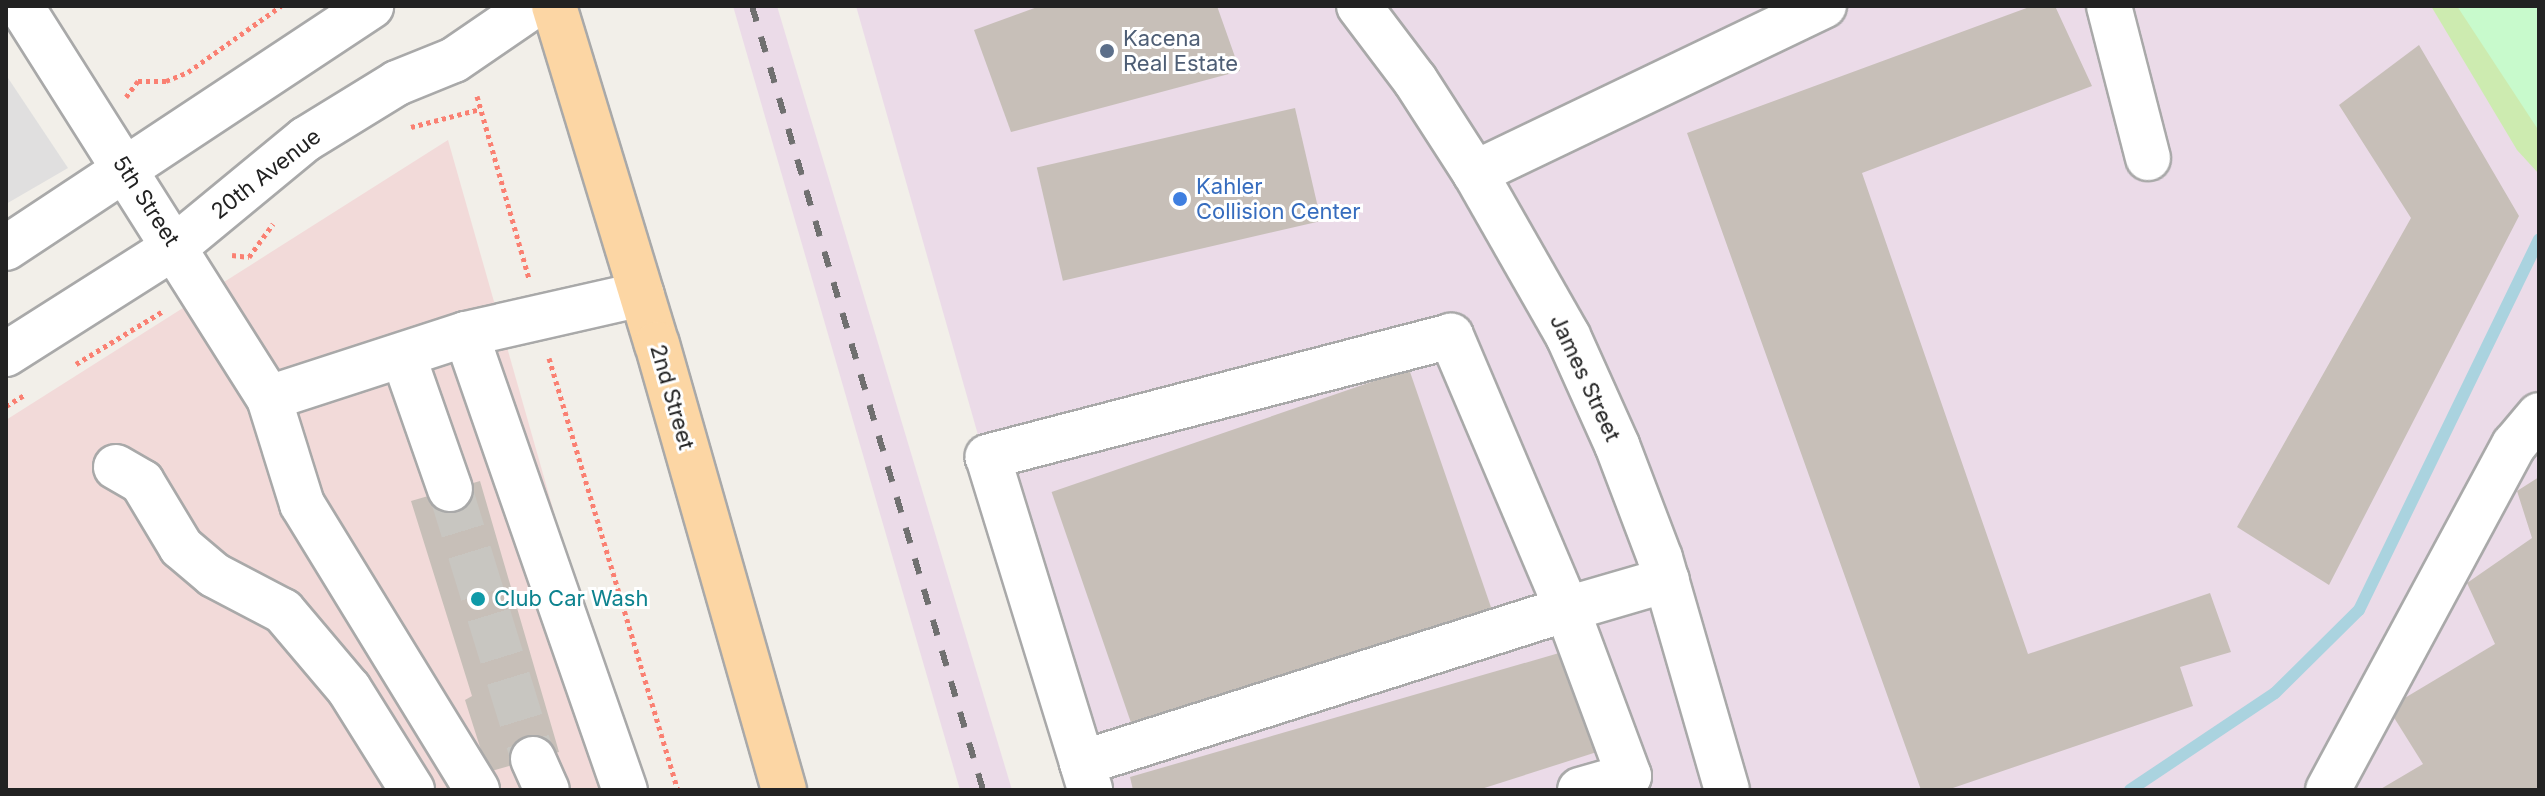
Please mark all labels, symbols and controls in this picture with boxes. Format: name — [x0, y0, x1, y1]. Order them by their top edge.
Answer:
place label: Kacena Real Estate — [1123, 25, 1238, 76]
marker: Kacena Real Estate — [1098, 42, 1116, 60]
street label: 20th Avenue — [206, 123, 326, 225]
street label: 5th Street — [107, 151, 185, 251]
place label: Kahler Collision Center — [1196, 173, 1361, 224]
marker: Kahler Collision Center — [1171, 190, 1189, 208]
street label: James Street — [1544, 310, 1626, 446]
street label: 2nd Street — [644, 341, 700, 453]
place label: Club Car Wash — [494, 586, 648, 612]
marker: Club Car Wash — [469, 590, 487, 608]

